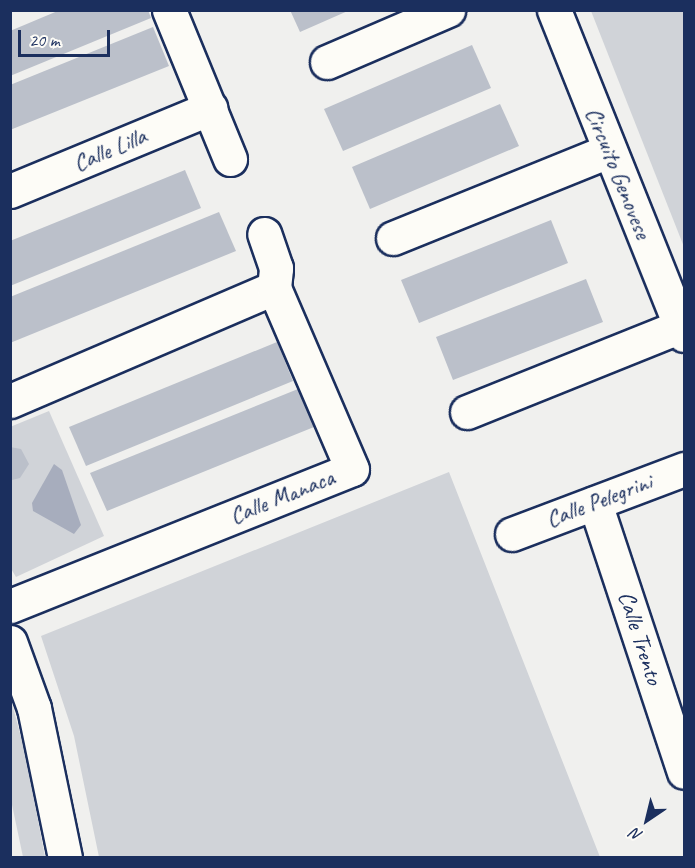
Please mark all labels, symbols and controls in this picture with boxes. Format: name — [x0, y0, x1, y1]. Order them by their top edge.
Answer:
scale bar — [21, 18, 112, 56]
text: 20 m — [29, 29, 60, 51]
street label: Circuito Genovese — [579, 103, 657, 243]
street label: Calle Lilla — [69, 122, 151, 178]
street label: Calle Manaca — [226, 463, 338, 531]
street label: Calle Pelegrini — [542, 468, 656, 534]
street label: Calle Trento — [611, 588, 669, 688]
north arrow — [617, 790, 677, 850]
text: N — [627, 824, 646, 846]

